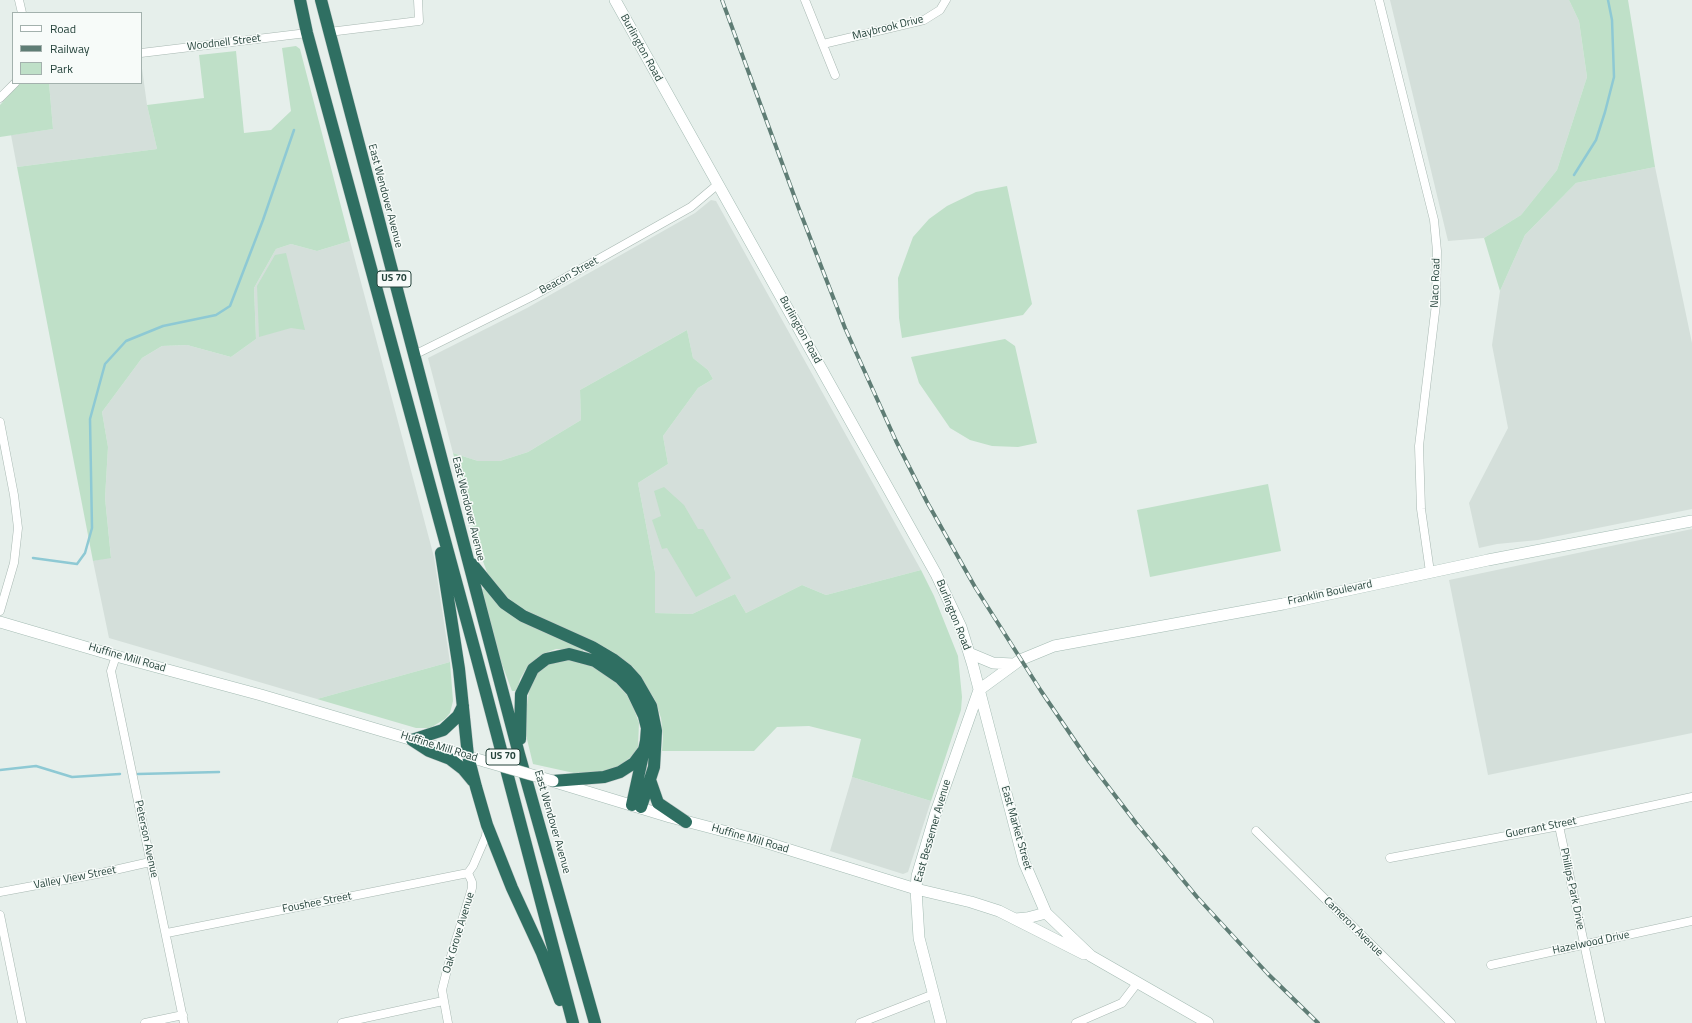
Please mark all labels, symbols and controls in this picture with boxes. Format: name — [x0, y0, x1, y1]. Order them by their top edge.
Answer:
legend — [12, 12, 142, 84]
street label: Burlington Road — [617, 12, 665, 84]
street label: Maybrook Drive — [851, 13, 925, 43]
text: Road — [50, 19, 76, 38]
street label: Woodnell Street — [186, 32, 262, 54]
text: Railway — [50, 39, 90, 58]
text: Park — [50, 59, 73, 78]
street label: East Wendover Avenue — [365, 143, 405, 249]
street label: Beacon Street — [537, 254, 601, 298]
street label: Naco Road — [1429, 258, 1443, 308]
road number: US 70 — [377, 271, 411, 287]
street label: Burlington Road — [776, 294, 824, 366]
street label: East Wendover Avenue — [449, 456, 487, 562]
street label: Burlington Road — [933, 578, 973, 652]
street label: Franklin Boulevard — [1287, 578, 1373, 608]
street label: Huffine Mill Road — [87, 641, 167, 675]
street label: Huffine Mill Road — [399, 729, 479, 765]
road number: US 70 — [486, 749, 520, 765]
street label: East Wendover Avenue — [531, 769, 573, 875]
street label: East Bessemer Avenue — [912, 778, 954, 884]
street label: East Market Street — [998, 784, 1034, 872]
street label: Peterson Avenue — [131, 799, 161, 879]
street label: Guerrant Street — [1504, 815, 1578, 841]
street label: Huffine Mill Road — [710, 822, 790, 856]
street label: Phillips Park Drive — [1557, 847, 1587, 931]
street label: Valley View Street — [33, 864, 117, 892]
street label: Foushee Street — [281, 890, 353, 916]
street label: Oak Grove Avenue — [440, 891, 478, 975]
street label: Cameron Avenue — [1321, 895, 1385, 959]
street label: Hazelwood Drive — [1551, 928, 1631, 958]

